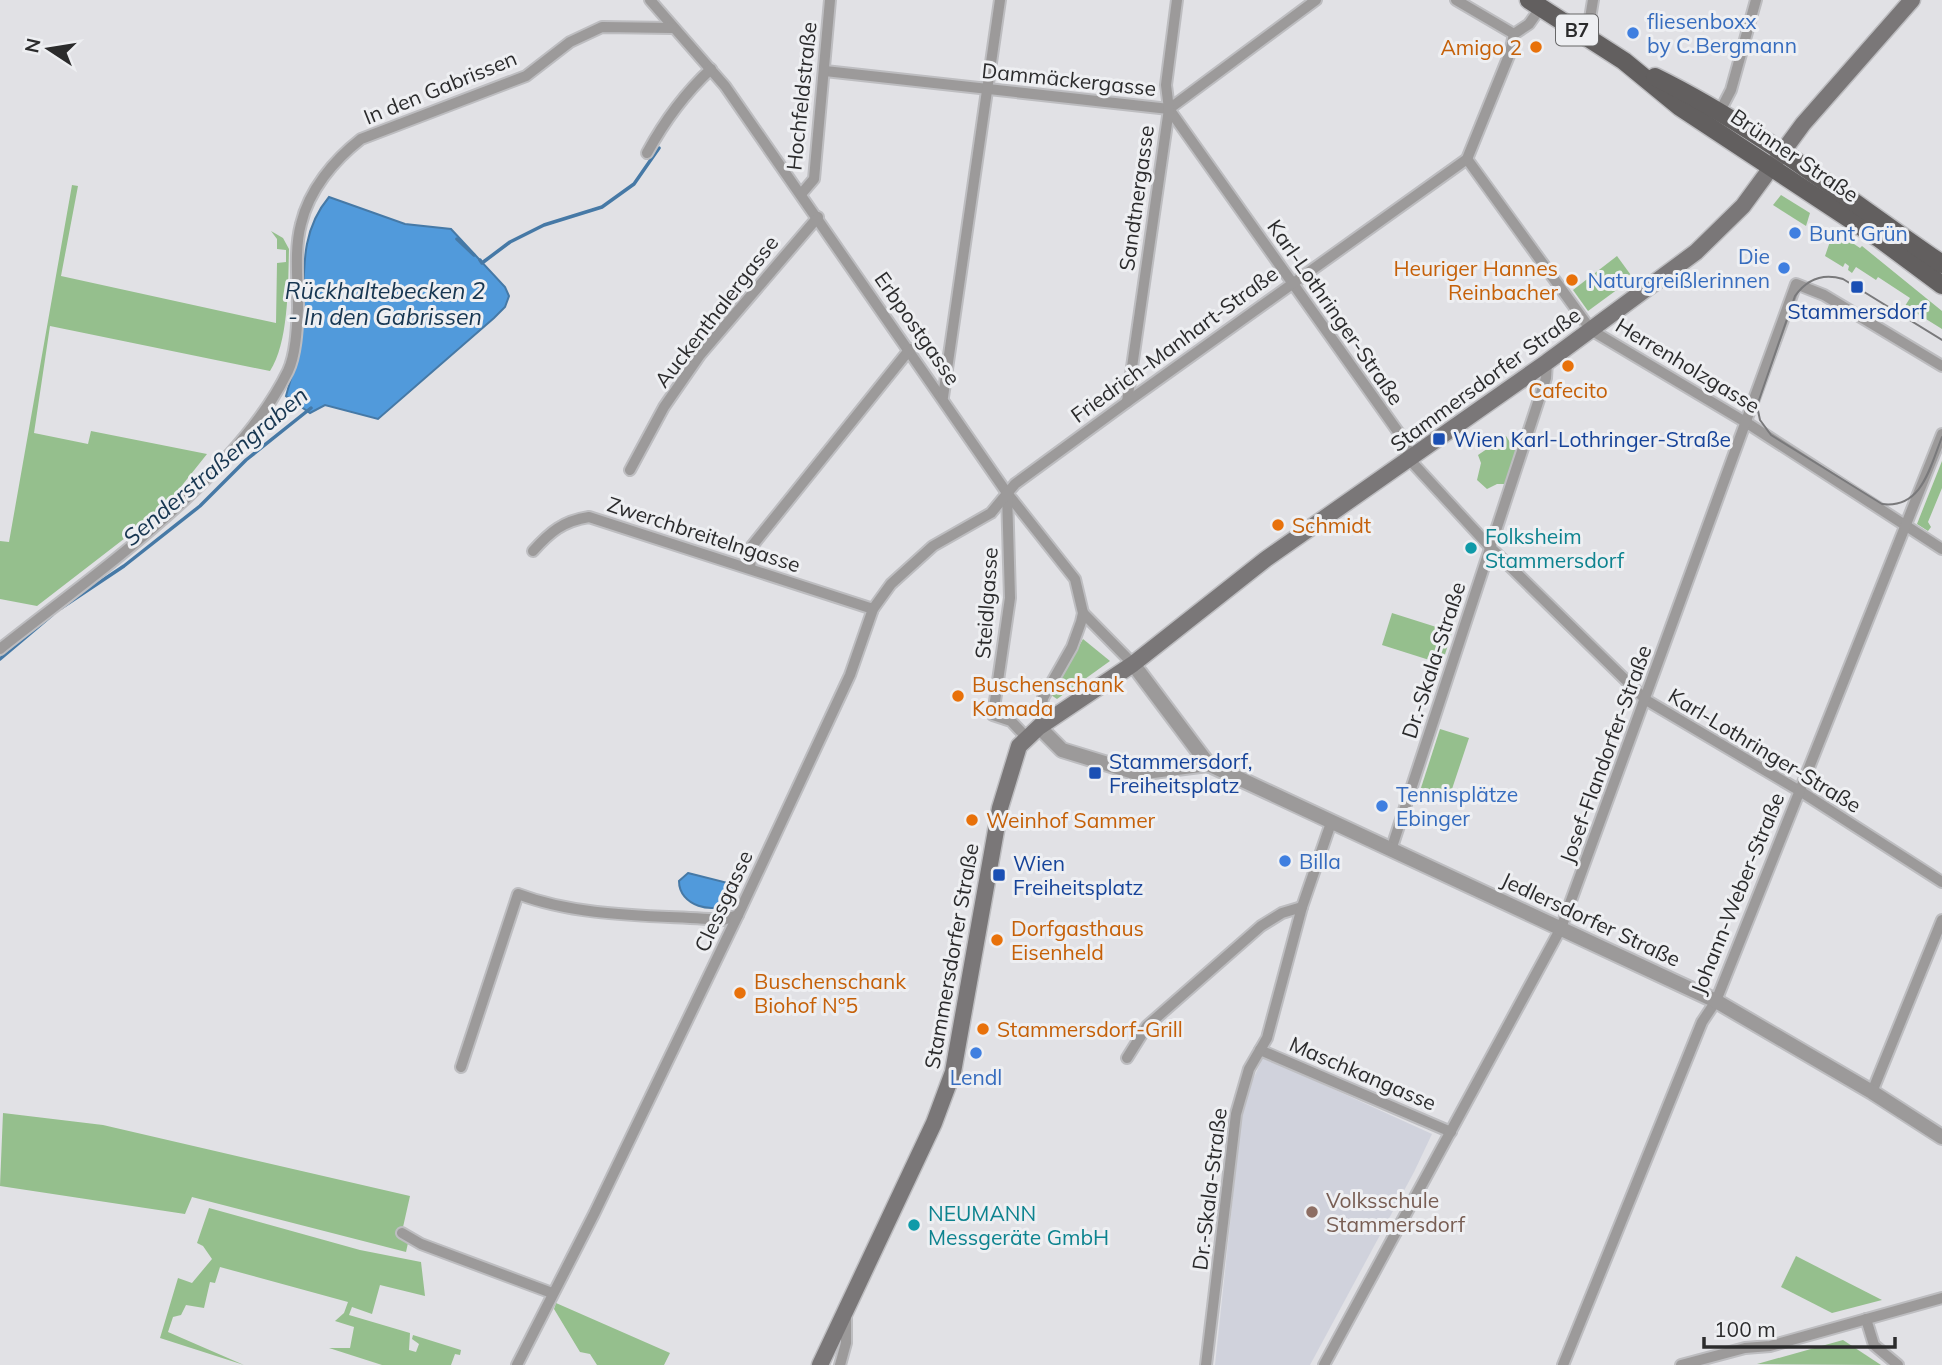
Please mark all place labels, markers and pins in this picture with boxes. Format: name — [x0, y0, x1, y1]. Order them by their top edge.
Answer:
place label: fliesenboxx by C.Bergmann — [1647, 8, 1797, 58]
marker: fliesenboxx by C.Bergmann — [1625, 25, 1641, 41]
place label: Amigo 2 — [1440, 34, 1522, 60]
marker: Amigo 2 — [1528, 39, 1544, 55]
place label: Bunt Grün — [1809, 220, 1908, 246]
marker: Bunt Grün — [1787, 225, 1803, 241]
place label: Die Naturgreißlerinnen — [1587, 243, 1770, 293]
place label: Heuriger Hannes Reinbacher — [1393, 255, 1558, 305]
marker: Die Naturgreißlerinnen — [1776, 260, 1792, 276]
marker: Heuriger Hannes Reinbacher — [1564, 272, 1580, 288]
marker: Stammersdorf — [1849, 279, 1865, 295]
place label: Stammersdorf — [1787, 298, 1927, 324]
marker: Cafecito — [1560, 358, 1576, 374]
place label: Cafecito — [1528, 377, 1608, 403]
place label: Wien Karl-Lothringer-Straße — [1453, 426, 1731, 452]
marker: Wien Karl-Lothringer-Straße — [1431, 431, 1447, 447]
place label: Schmidt — [1292, 512, 1371, 538]
marker: Schmidt — [1270, 517, 1286, 533]
place label: Folksheim Stammersdorf — [1485, 523, 1625, 573]
marker: Folksheim Stammersdorf — [1463, 540, 1479, 556]
place label: Buschenschank Komada — [972, 671, 1124, 721]
marker: Buschenschank Komada — [950, 688, 966, 704]
place label: Stammersdorf, Freiheitsplatz — [1109, 748, 1252, 798]
marker: Stammersdorf, Freiheitsplatz — [1087, 765, 1103, 781]
place label: Tennisplätze Ebinger — [1396, 781, 1518, 831]
marker: Tennisplätze Ebinger — [1374, 798, 1390, 814]
place label: Weinhof Sammer — [986, 807, 1156, 833]
marker: Weinhof Sammer — [964, 812, 980, 828]
place label: Billa — [1299, 848, 1341, 874]
place label: Wien Freiheitsplatz — [1013, 850, 1143, 900]
marker: Billa — [1277, 853, 1293, 869]
marker: Wien Freiheitsplatz — [991, 867, 1007, 883]
place label: Dorfgasthaus Eisenheld — [1011, 915, 1144, 965]
marker: Dorfgasthaus Eisenheld — [989, 932, 1005, 948]
place label: Buschenschank Biohof N°5 — [754, 968, 906, 1018]
marker: Buschenschank Biohof N°5 — [732, 985, 748, 1001]
place label: Stammersdorf-Grill — [997, 1016, 1183, 1042]
marker: Stammersdorf-Grill — [975, 1021, 991, 1037]
marker: Lendl — [968, 1045, 984, 1061]
place label: Lendl — [950, 1064, 1002, 1090]
place label: Volksschule Stammersdorf — [1326, 1187, 1466, 1237]
place label: NEUMANN Messgeräte GmbH — [928, 1200, 1109, 1250]
marker: Volksschule Stammersdorf — [1304, 1204, 1320, 1220]
marker: NEUMANN Messgeräte GmbH — [906, 1217, 922, 1233]

